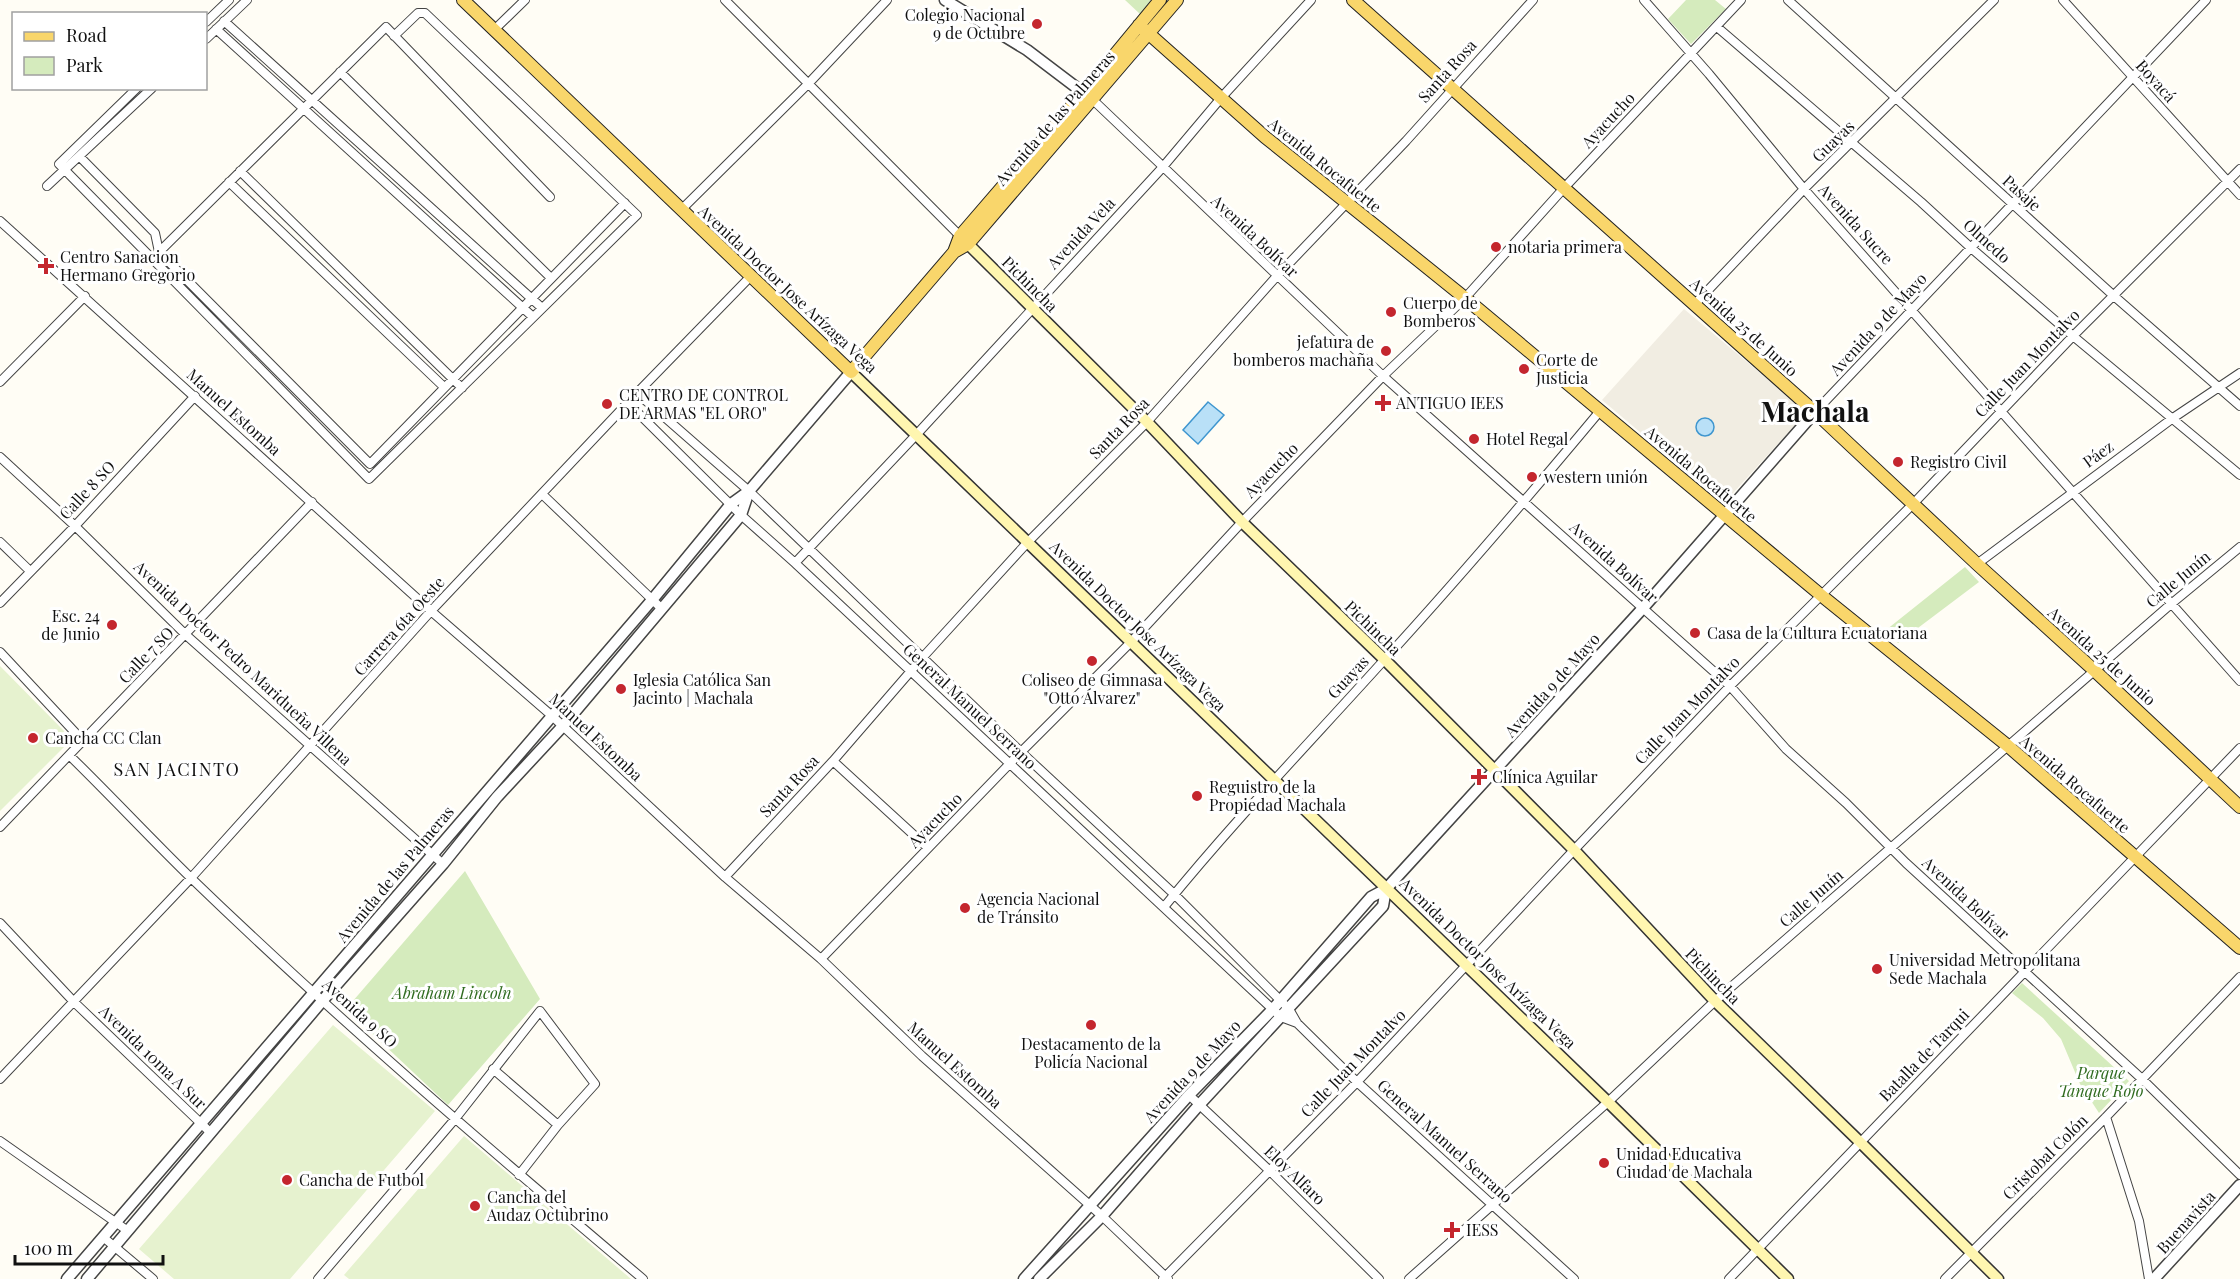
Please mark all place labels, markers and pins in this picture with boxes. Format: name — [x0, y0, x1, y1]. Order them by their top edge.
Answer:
place label: Colegio Nacional 9 de Octubre — [905, 4, 1025, 43]
marker: Colegio Nacional 9 de Octubre — [1030, 17, 1044, 31]
place label: notaria primera — [1508, 236, 1622, 257]
marker: notaria primera — [1489, 240, 1503, 254]
place label: Centro Sanacion Hermano Gregorio — [60, 246, 196, 285]
marker: Centro Sanacion Hermano Gregorio — [37, 257, 55, 275]
place label: Cuerpo de Bomberos — [1403, 292, 1478, 331]
marker: Cuerpo de Bomberos — [1384, 305, 1398, 319]
place label: jefatura de bomberos machaña — [1233, 331, 1374, 370]
marker: jefatura de bomberos machaña — [1379, 344, 1393, 358]
place label: Corte de Justicia — [1535, 349, 1598, 388]
marker: Corte de Justicia — [1517, 362, 1531, 376]
place label: CENTRO DE CONTROL DE ARMAS "EL ORO" — [619, 384, 788, 423]
place label: ANTIGUO IEES — [1395, 392, 1504, 413]
marker: ANTIGUO IEES — [1374, 394, 1392, 412]
marker: CENTRO DE CONTROL DE ARMAS "EL ORO" — [600, 397, 614, 411]
place label: Hotel Regal — [1486, 428, 1569, 449]
marker: Hotel Regal — [1467, 432, 1481, 446]
place label: Registro Civil — [1910, 451, 2007, 472]
marker: Registro Civil — [1891, 455, 1905, 469]
place label: western unión — [1544, 466, 1648, 487]
marker: western unión — [1525, 470, 1539, 484]
place label: Esc. 24 de Junio — [41, 605, 100, 644]
marker: Esc. 24 de Junio — [105, 618, 119, 632]
place label: Casa de la Cultura Ecuatoriana — [1707, 622, 1927, 643]
marker: Casa de la Cultura Ecuatoriana — [1688, 626, 1702, 640]
marker: Coliseo de Gimnasa "Otto Álvarez" — [1085, 654, 1099, 668]
place label: Iglesia Católica San Jacinto | Machala — [632, 669, 772, 708]
place label: Coliseo de Gimnasa "Otto Álvarez" — [1021, 669, 1163, 708]
marker: Iglesia Católica San Jacinto | Machala — [614, 682, 628, 696]
place label: Cancha CC Clan — [45, 727, 162, 748]
marker: Cancha CC Clan — [26, 731, 40, 745]
place label: Clínica Aguilar — [1492, 766, 1598, 787]
marker: Clínica Aguilar — [1470, 768, 1488, 786]
place label: Reguistro de la Propiedad Machala — [1209, 776, 1346, 815]
marker: Reguistro de la Propiedad Machala — [1190, 789, 1204, 803]
place label: Agencia Nacional de Tránsito — [976, 888, 1100, 927]
marker: Agencia Nacional de Tránsito — [958, 901, 972, 915]
place label: Universidad Metropolitana Sede Machala — [1889, 949, 2081, 988]
marker: Universidad Metropolitana Sede Machala — [1870, 962, 1884, 976]
marker: Destacamento de la Policía Nacional — [1084, 1018, 1098, 1032]
place label: Destacamento de la Policía Nacional — [1021, 1033, 1161, 1072]
place label: Unidad Educativa Ciudad de Machala — [1616, 1143, 1752, 1182]
marker: Unidad Educativa Ciudad de Machala — [1597, 1156, 1611, 1170]
place label: Cancha de Futbol — [299, 1169, 425, 1190]
marker: Cancha de Futbol — [280, 1173, 294, 1187]
place label: Cancha del Audaz Octubrino — [486, 1186, 609, 1225]
marker: Cancha del Audaz Octubrino — [468, 1199, 482, 1213]
place label: IESS — [1466, 1219, 1498, 1240]
marker: IESS — [1443, 1221, 1461, 1239]

